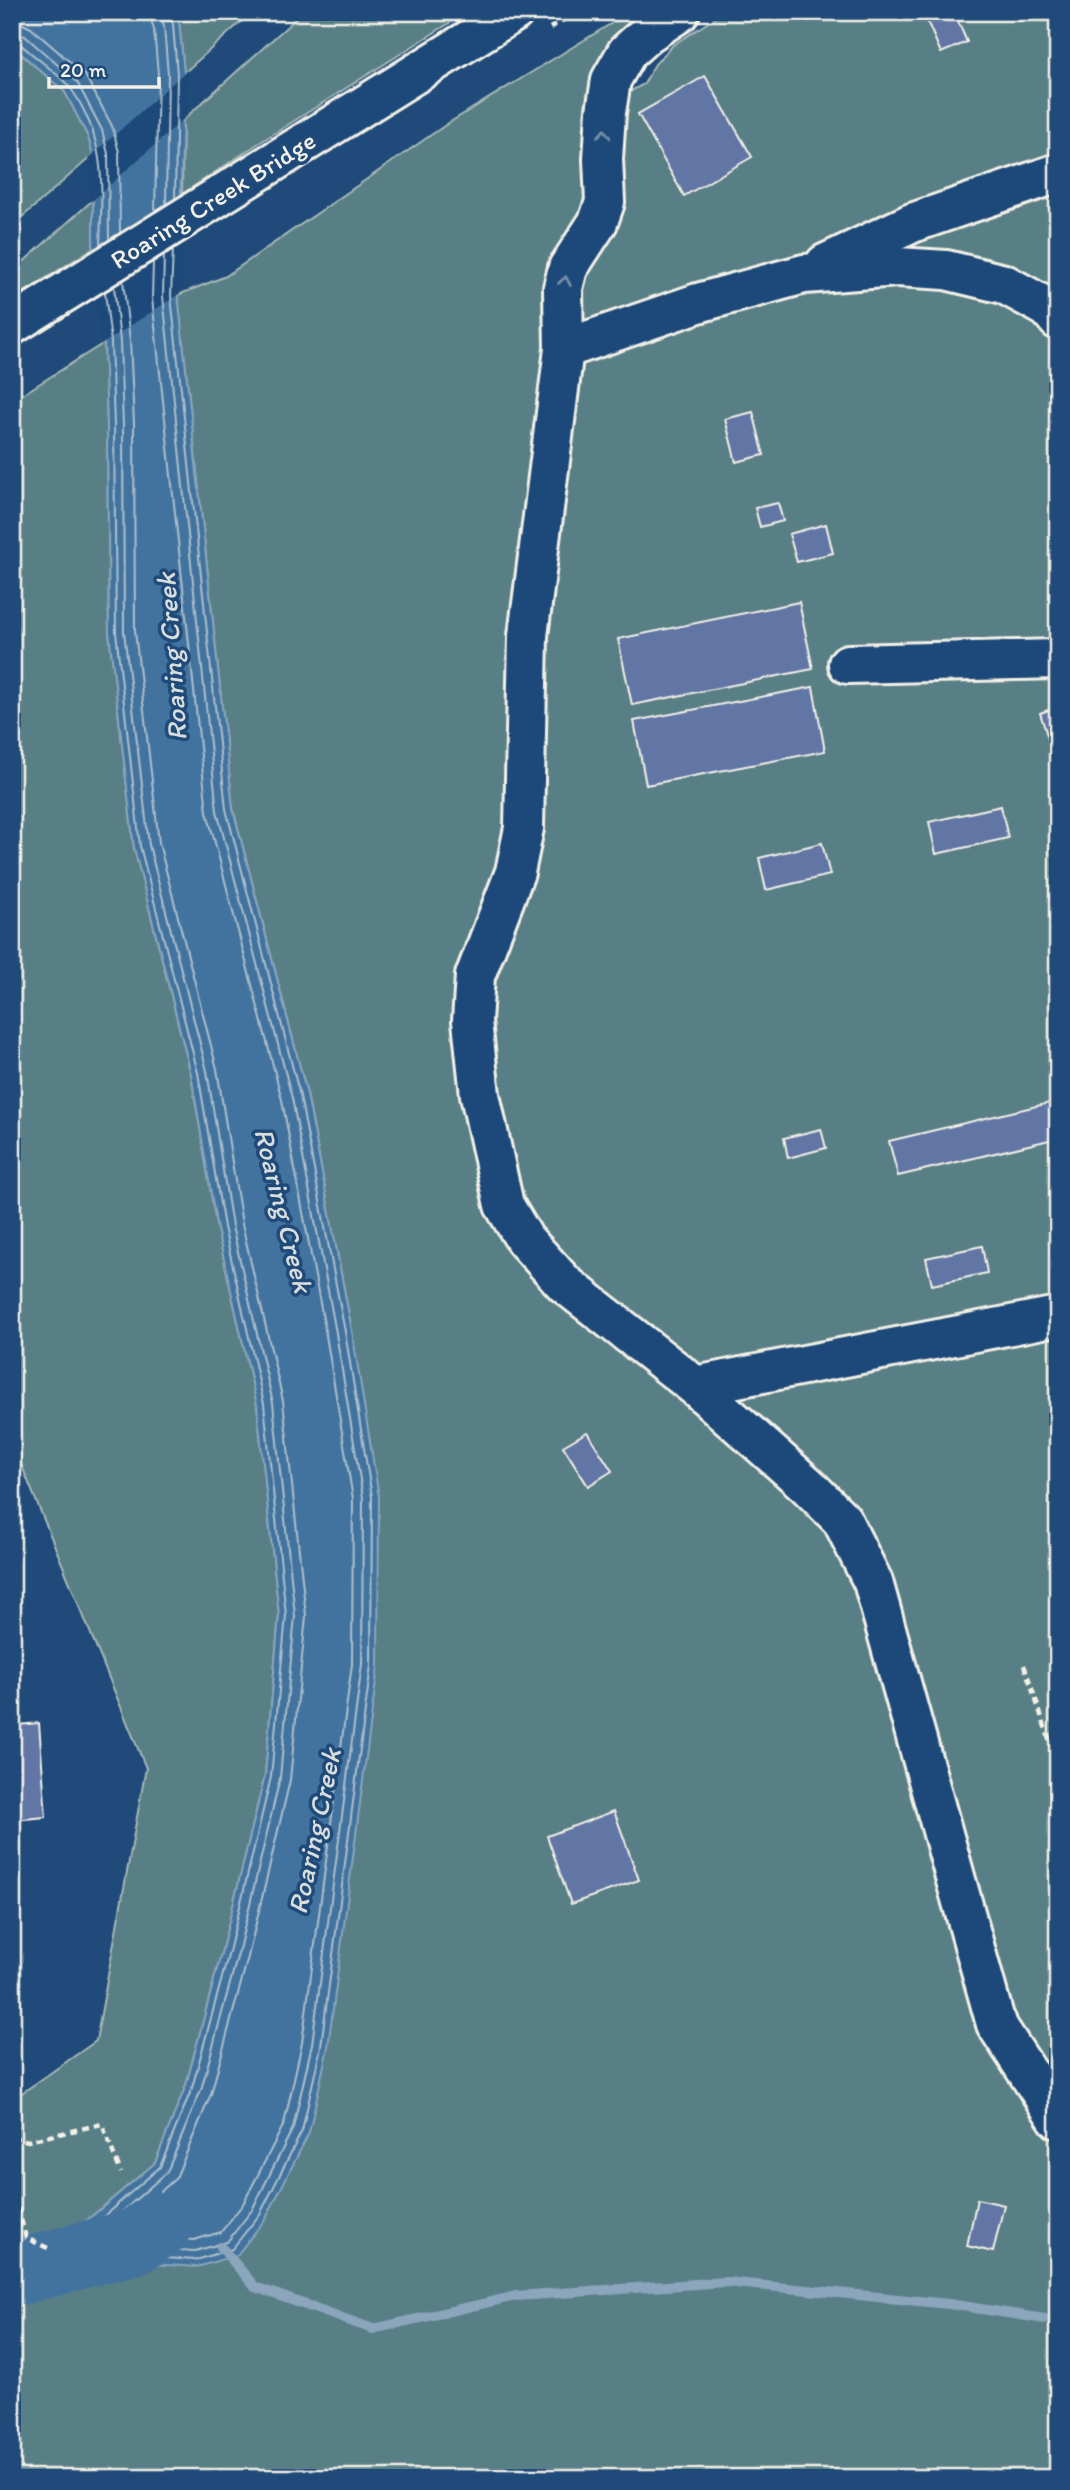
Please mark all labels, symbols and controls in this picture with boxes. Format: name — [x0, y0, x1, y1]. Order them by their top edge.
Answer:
scale bar — [49, 46, 159, 90]
text: 20 m — [60, 57, 107, 82]
street label: Roaring Creek Bridge — [105, 124, 321, 276]
one-way arrow — [597, 129, 612, 140]
one-way arrow — [557, 275, 572, 287]
water label: Roaring Creek — [148, 570, 194, 742]
water label: Roaring Creek — [247, 1124, 321, 1298]
water label: Roaring Creek — [280, 1743, 348, 1917]

